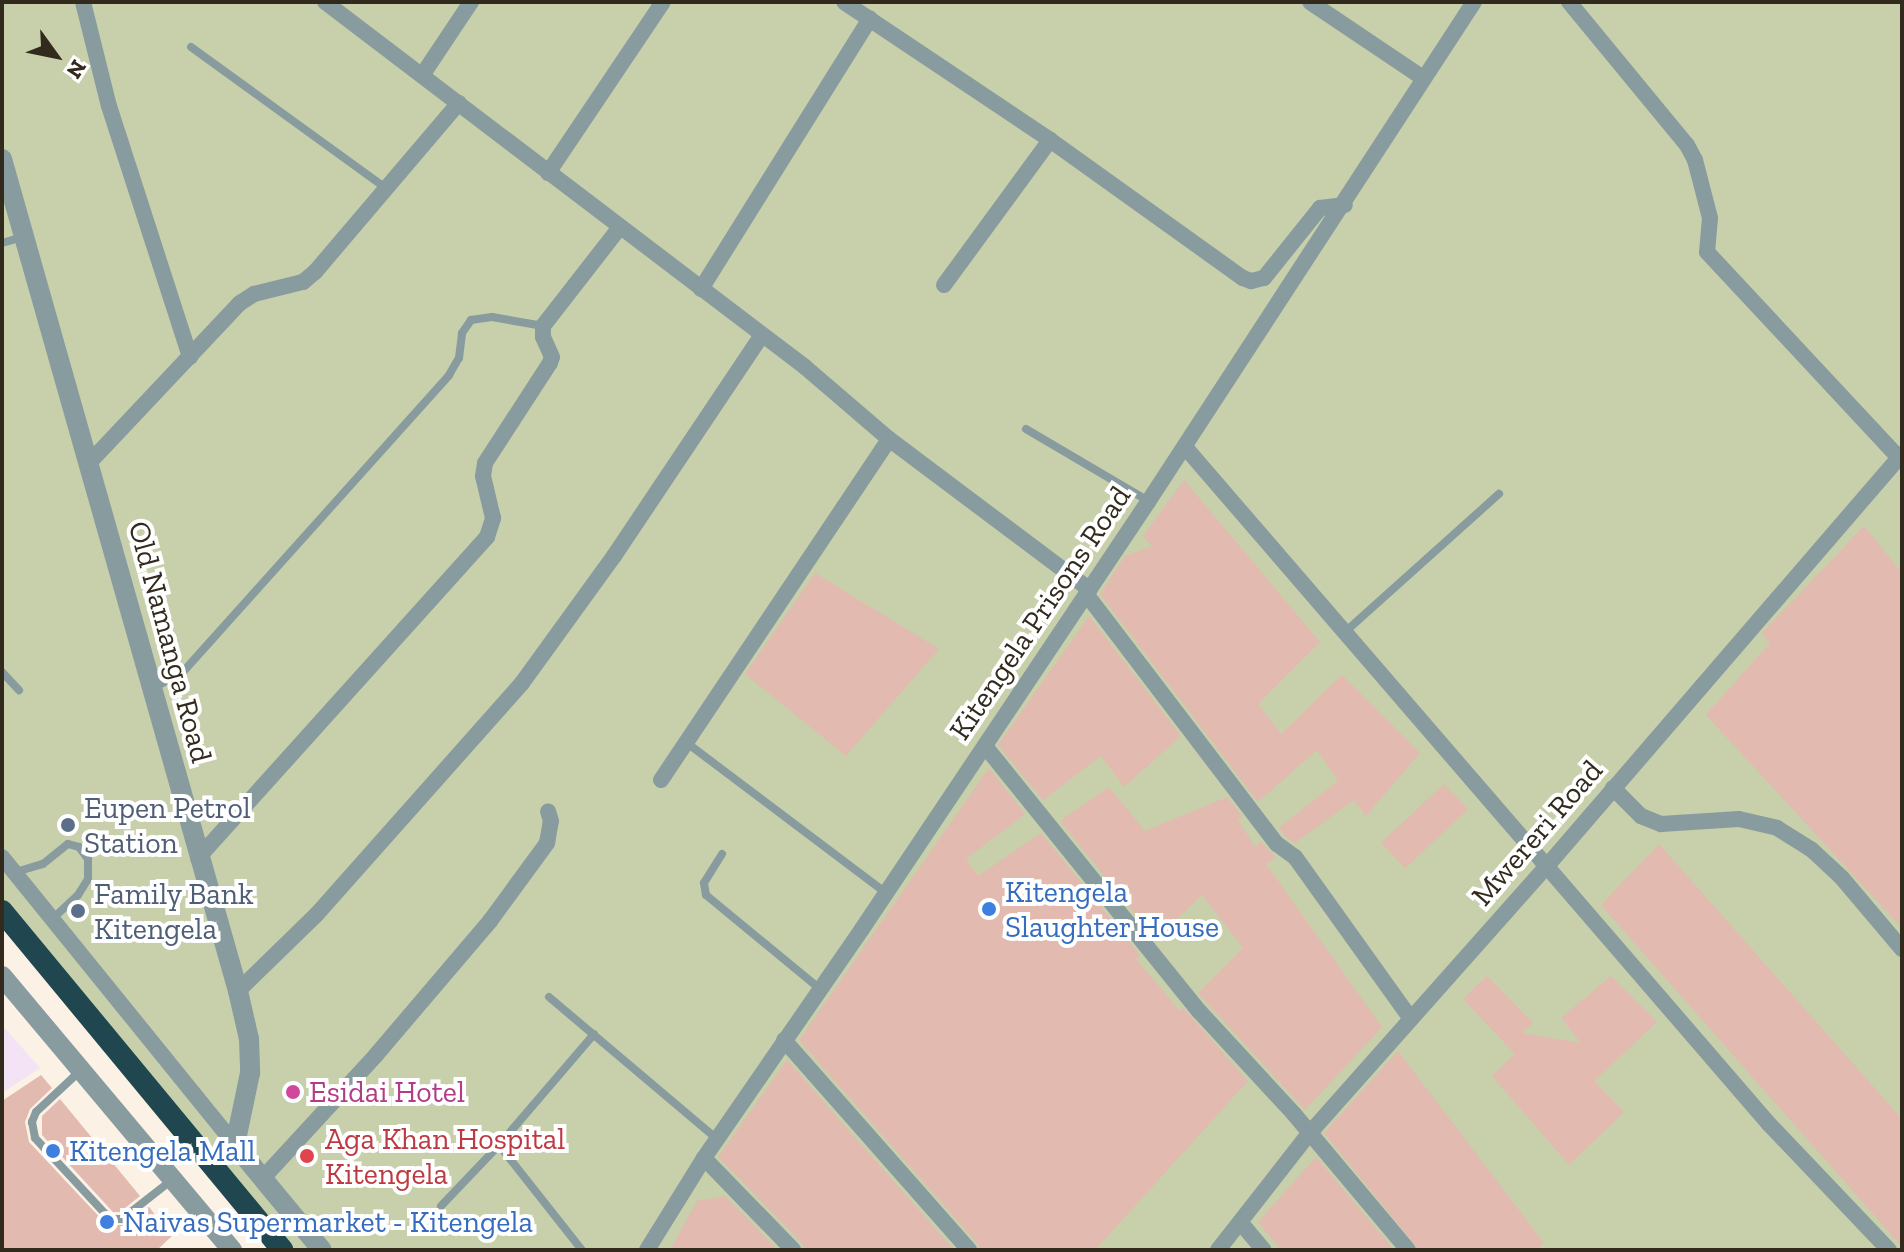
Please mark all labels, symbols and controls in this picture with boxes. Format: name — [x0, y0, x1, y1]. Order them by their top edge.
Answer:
north arrow — [16, 16, 96, 96]
text: N — [61, 55, 92, 84]
street label: Kitengela Prisons Road — [942, 479, 1138, 747]
street label: Old Namanga Road — [120, 517, 220, 767]
street label: Mwereri Road — [1464, 753, 1610, 913]
place label: Eupen Petrol Station — [84, 790, 251, 860]
marker: Eupen Petrol Station — [59, 816, 77, 834]
place label: Kitengela Slaughter House — [1005, 874, 1220, 944]
place label: Family Bank Kitengela — [94, 876, 254, 946]
marker: Kitengela Slaughter House — [980, 900, 998, 918]
marker: Family Bank Kitengela — [69, 902, 87, 920]
place label: Esidai Hotel — [309, 1074, 465, 1110]
marker: Esidai Hotel — [284, 1083, 302, 1101]
place label: Aga Khan Hospital Kitengela — [325, 1121, 565, 1192]
place label: Kitengela Mall — [69, 1133, 256, 1169]
marker: Kitengela Mall — [44, 1142, 62, 1160]
marker: Aga Khan Hospital Kitengela — [296, 1145, 318, 1167]
place label: Naivas Supermarket - Kitengela — [123, 1204, 533, 1240]
marker: Naivas Supermarket - Kitengela — [98, 1213, 116, 1231]

